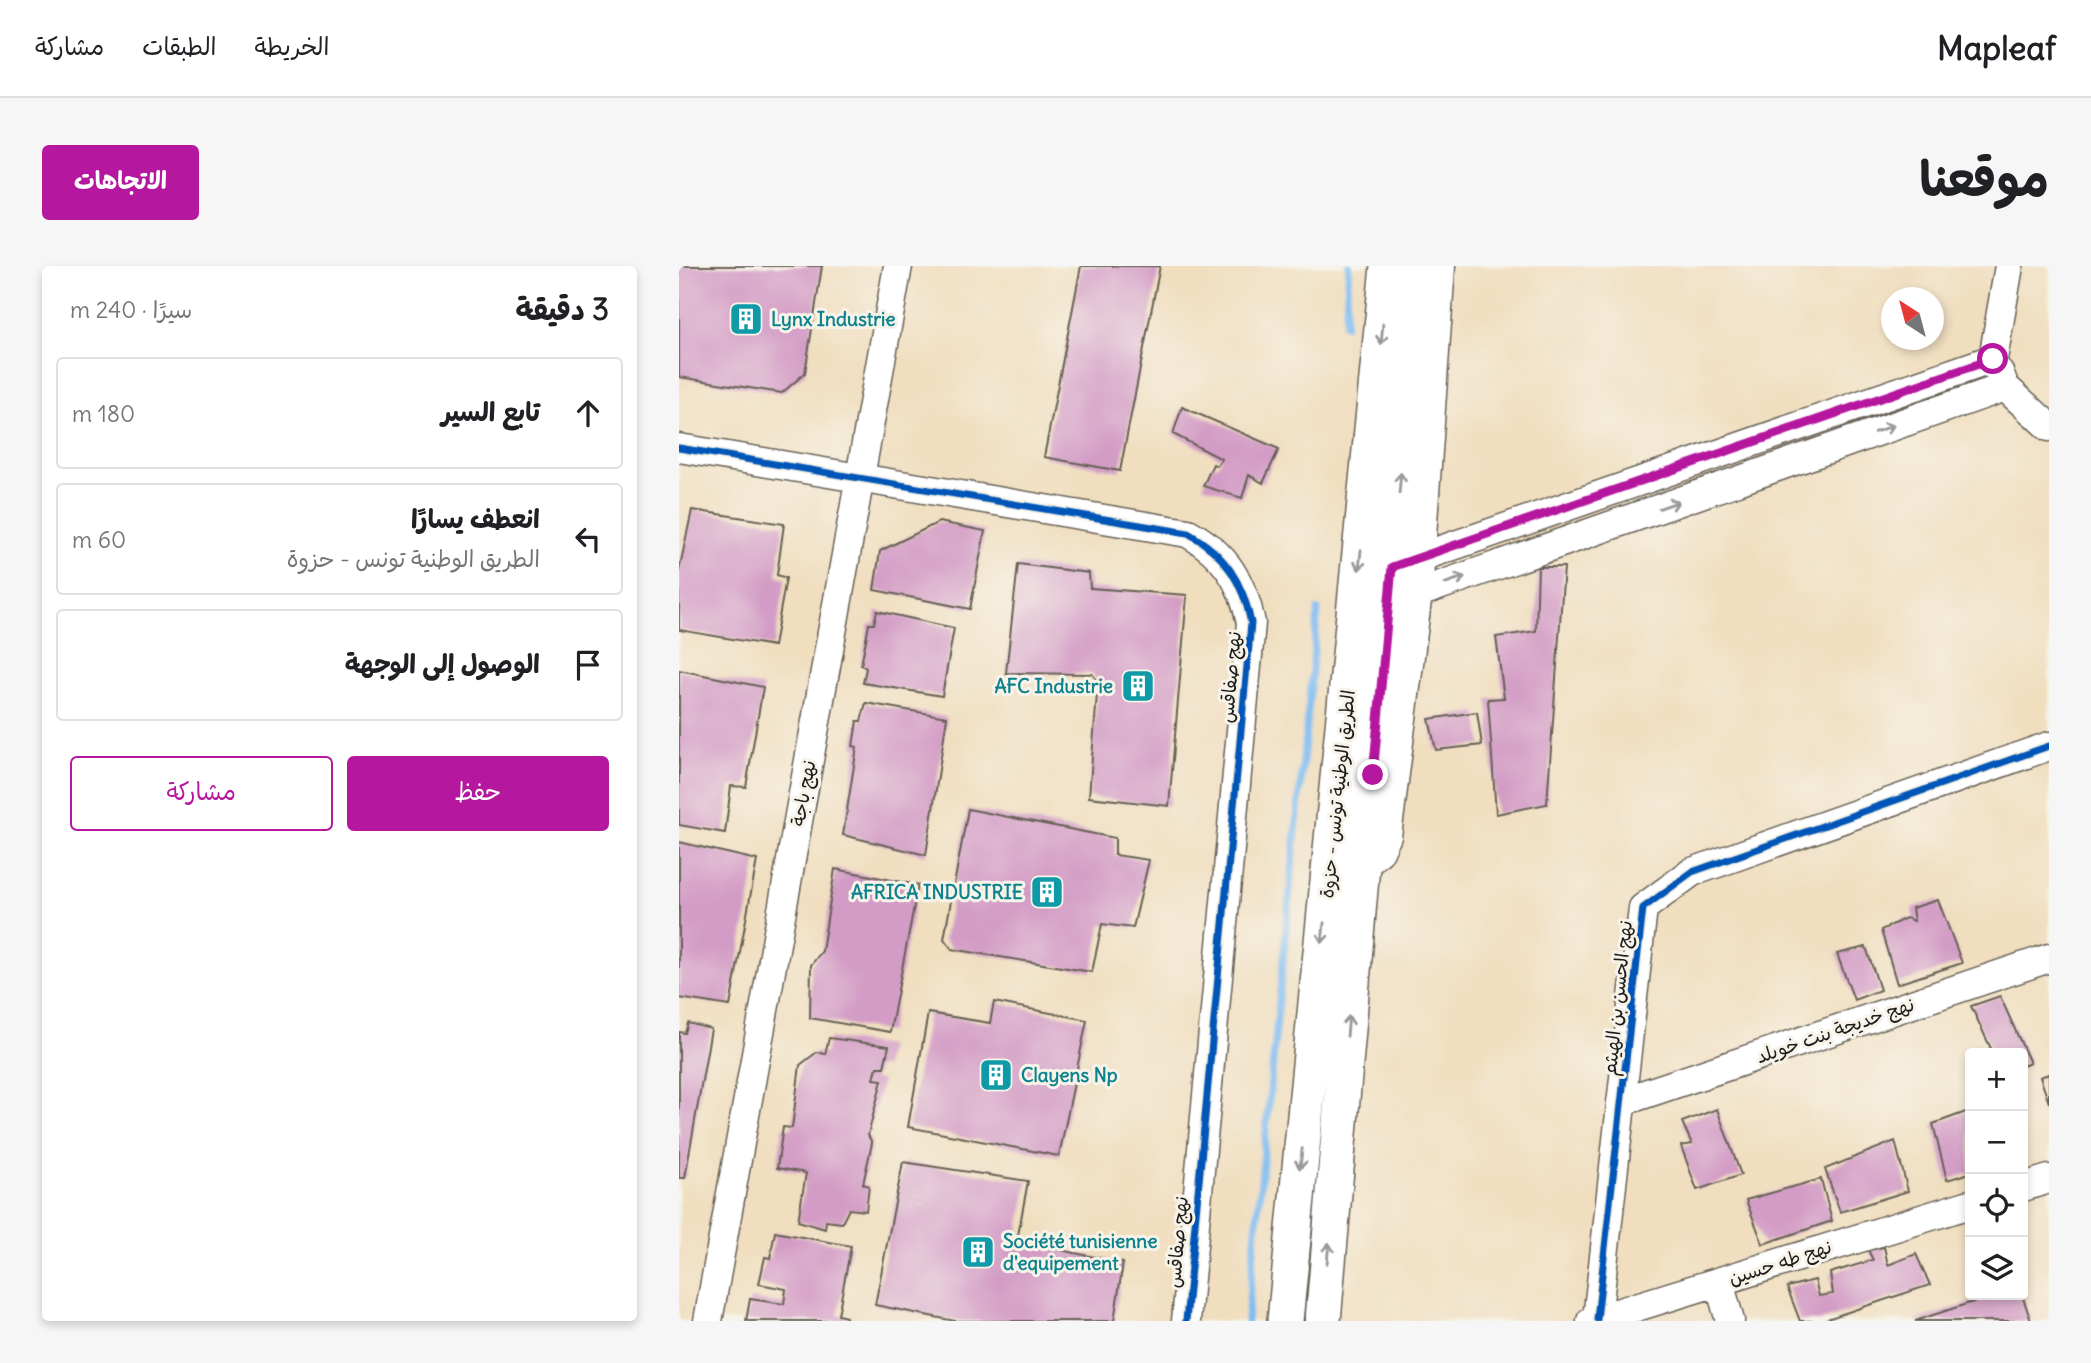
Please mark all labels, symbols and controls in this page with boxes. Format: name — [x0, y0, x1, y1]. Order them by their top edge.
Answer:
text: Mapleaf — [1937, 27, 2056, 69]
text: مشاركة — [35, 31, 104, 61]
text: الطبقات — [142, 31, 217, 61]
text: الخريطة — [255, 31, 329, 61]
button: الاتجاهات — [42, 145, 199, 220]
text: موقعنا — [1919, 148, 2049, 209]
north arrow — [1881, 287, 1944, 350]
text: 3 دقيقة — [516, 290, 609, 328]
text: سيرًا · 240 m — [70, 295, 192, 324]
building icon: Lynx Industrie — [727, 300, 765, 338]
place label: Lynx Industrie — [771, 307, 896, 331]
one-way arrow — [1375, 322, 1388, 345]
route start — [1977, 343, 2008, 374]
icon: ahead — [569, 394, 607, 432]
text: تابع السير — [441, 395, 540, 428]
text: 180 m — [72, 399, 135, 428]
one-way arrow — [1872, 422, 1894, 434]
one-way arrow — [1394, 472, 1407, 495]
one-way arrow — [1658, 498, 1680, 510]
text: انعطف يسارًا — [411, 502, 540, 535]
icon: left — [569, 520, 607, 558]
text: 60 m — [72, 525, 126, 554]
text: الطريق الوطنية تونس - حزوة — [287, 544, 540, 573]
one-way arrow — [1353, 549, 1366, 571]
one-way arrow — [1443, 573, 1465, 585]
street label: نهج صفاقس — [1214, 630, 1247, 724]
icon: arrive — [569, 646, 607, 684]
text: الوصول إلى الوجهة — [345, 647, 540, 680]
building icon: AFC Industrie — [1119, 667, 1157, 705]
place label: AFC Industrie — [994, 674, 1113, 698]
street label: الطريق الوطنية تونس - حزوة — [1314, 689, 1361, 899]
button: مشاركة — [70, 756, 333, 831]
button: حفظ — [347, 756, 609, 831]
street label: نهج باجة — [785, 758, 822, 828]
route end — [1357, 759, 1388, 790]
building icon: AFRICA INDUSTRIE — [1028, 873, 1066, 911]
place label: AFRICA INDUSTRIE — [851, 880, 1023, 904]
street label: نهج الحسن بن الهيثم — [1597, 919, 1640, 1077]
one-way arrow — [1316, 921, 1329, 944]
street label: نهج خديجة بنت خويلد — [1753, 992, 1918, 1069]
one-way arrow — [1342, 1016, 1355, 1038]
map controls — [1965, 1048, 2028, 1300]
button: + — [1965, 1048, 2028, 1111]
building icon: Clayens Np — [977, 1056, 1015, 1094]
place label: Clayens Np — [1021, 1063, 1118, 1087]
button: − — [1965, 1111, 2028, 1174]
one-way arrow — [1294, 1148, 1307, 1170]
button: locate — [1965, 1174, 2028, 1237]
street label: نهج صفاقس — [1161, 1195, 1194, 1289]
place label: Société tunisienne d'equipement — [1003, 1229, 1158, 1275]
building icon: Société tunisienne d'equipement — [959, 1233, 997, 1271]
street label: نهج طه حسين — [1725, 1234, 1835, 1291]
button: layers — [1965, 1237, 2028, 1300]
one-way arrow — [1322, 1242, 1335, 1265]

